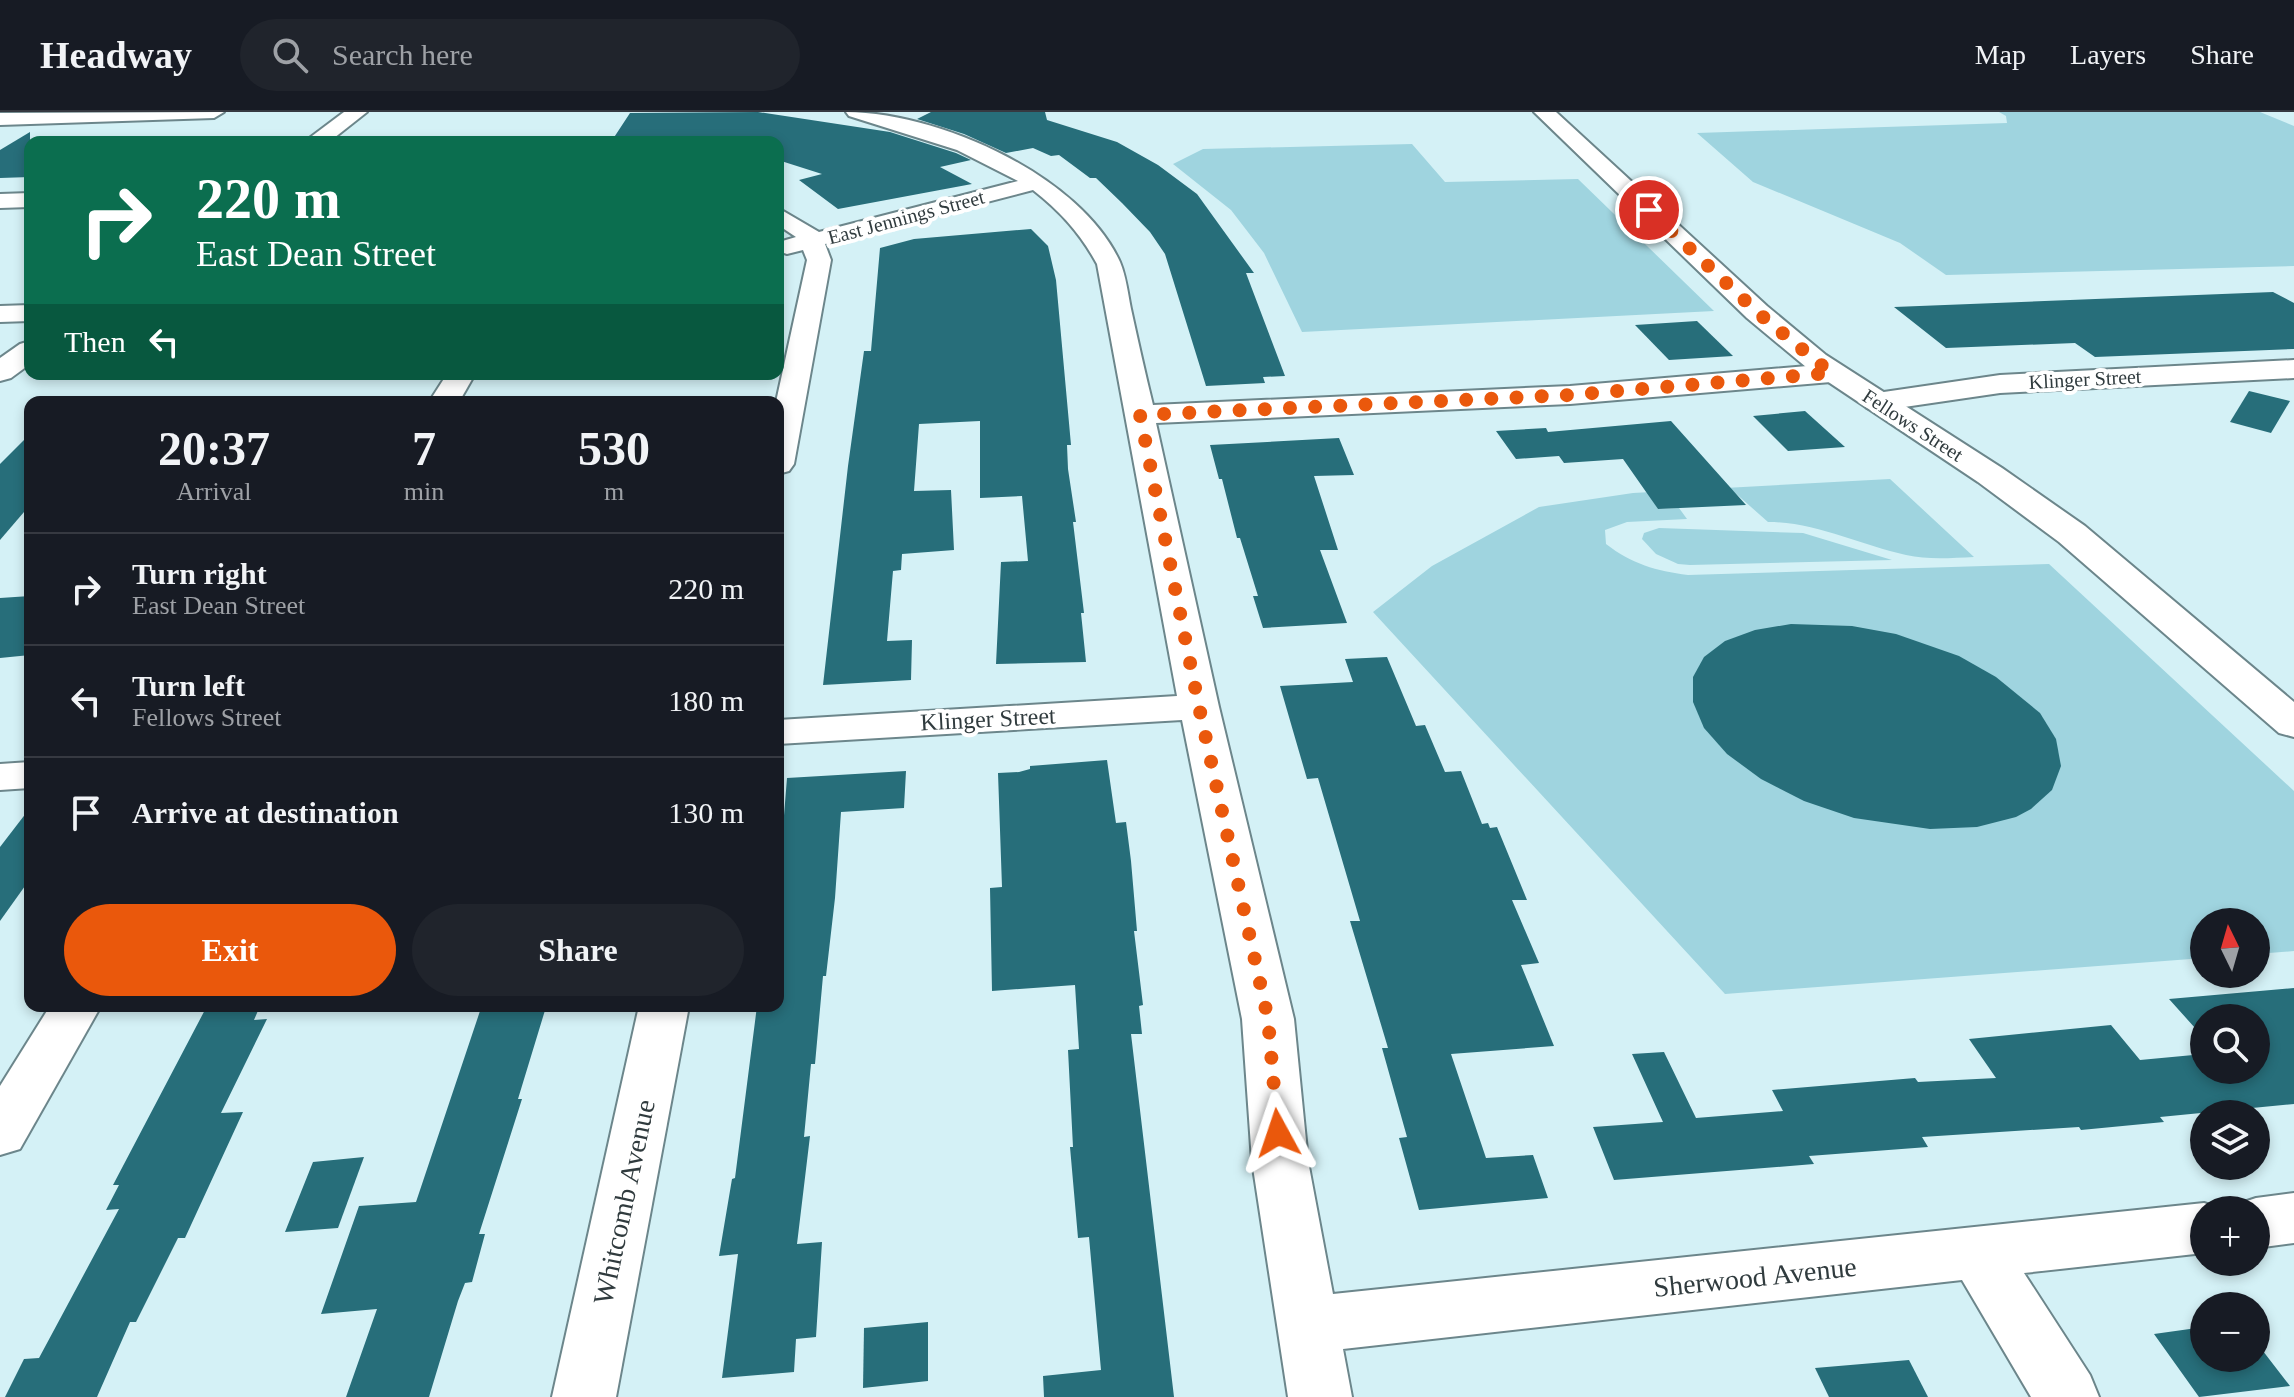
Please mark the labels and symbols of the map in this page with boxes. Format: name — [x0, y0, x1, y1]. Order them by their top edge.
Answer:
pin — [1615, 176, 1683, 244]
street label: East Jennings Street — [825, 185, 987, 249]
street label: Klinger Street — [2028, 365, 2142, 394]
street label: Fellows Street — [1859, 384, 1968, 466]
street label: Klinger Street — [920, 702, 1057, 736]
north arrow — [2190, 908, 2270, 988]
position arrow — [1236, 1091, 1320, 1175]
street label: Whitcomb Avenue — [587, 1097, 661, 1307]
street label: Sherwood Avenue — [1652, 1251, 1858, 1303]

